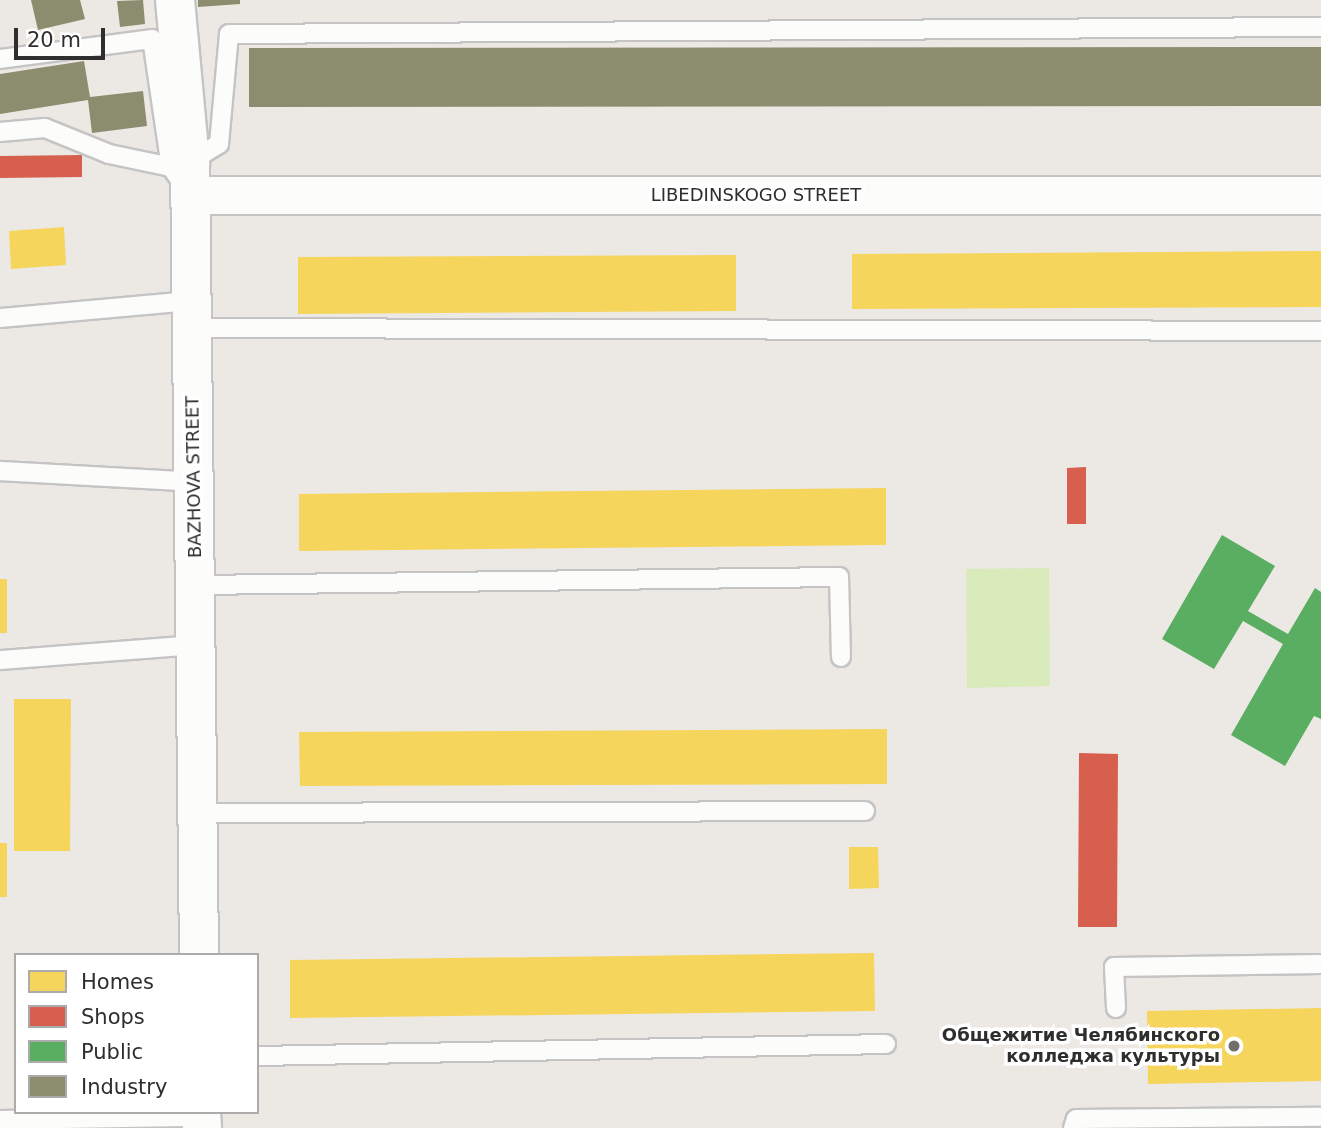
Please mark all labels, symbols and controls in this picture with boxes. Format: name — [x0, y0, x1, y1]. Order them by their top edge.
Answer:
scale bar — [18, 14, 108, 58]
text: 20 m — [27, 28, 81, 52]
street label: LIBEDINSKOGO STREET — [651, 184, 861, 206]
street label: BAZHOVA STREET — [182, 396, 206, 558]
legend — [14, 953, 259, 1114]
text: Homes — [81, 970, 154, 994]
text: Shops — [81, 1005, 145, 1029]
place label: Общежитие Челябинского колледжа культуры — [942, 1025, 1220, 1068]
marker: Общежитие Челябинского колледжа культуры — [1226, 1038, 1242, 1054]
text: Public — [81, 1040, 143, 1064]
text: Industry — [81, 1075, 167, 1099]

